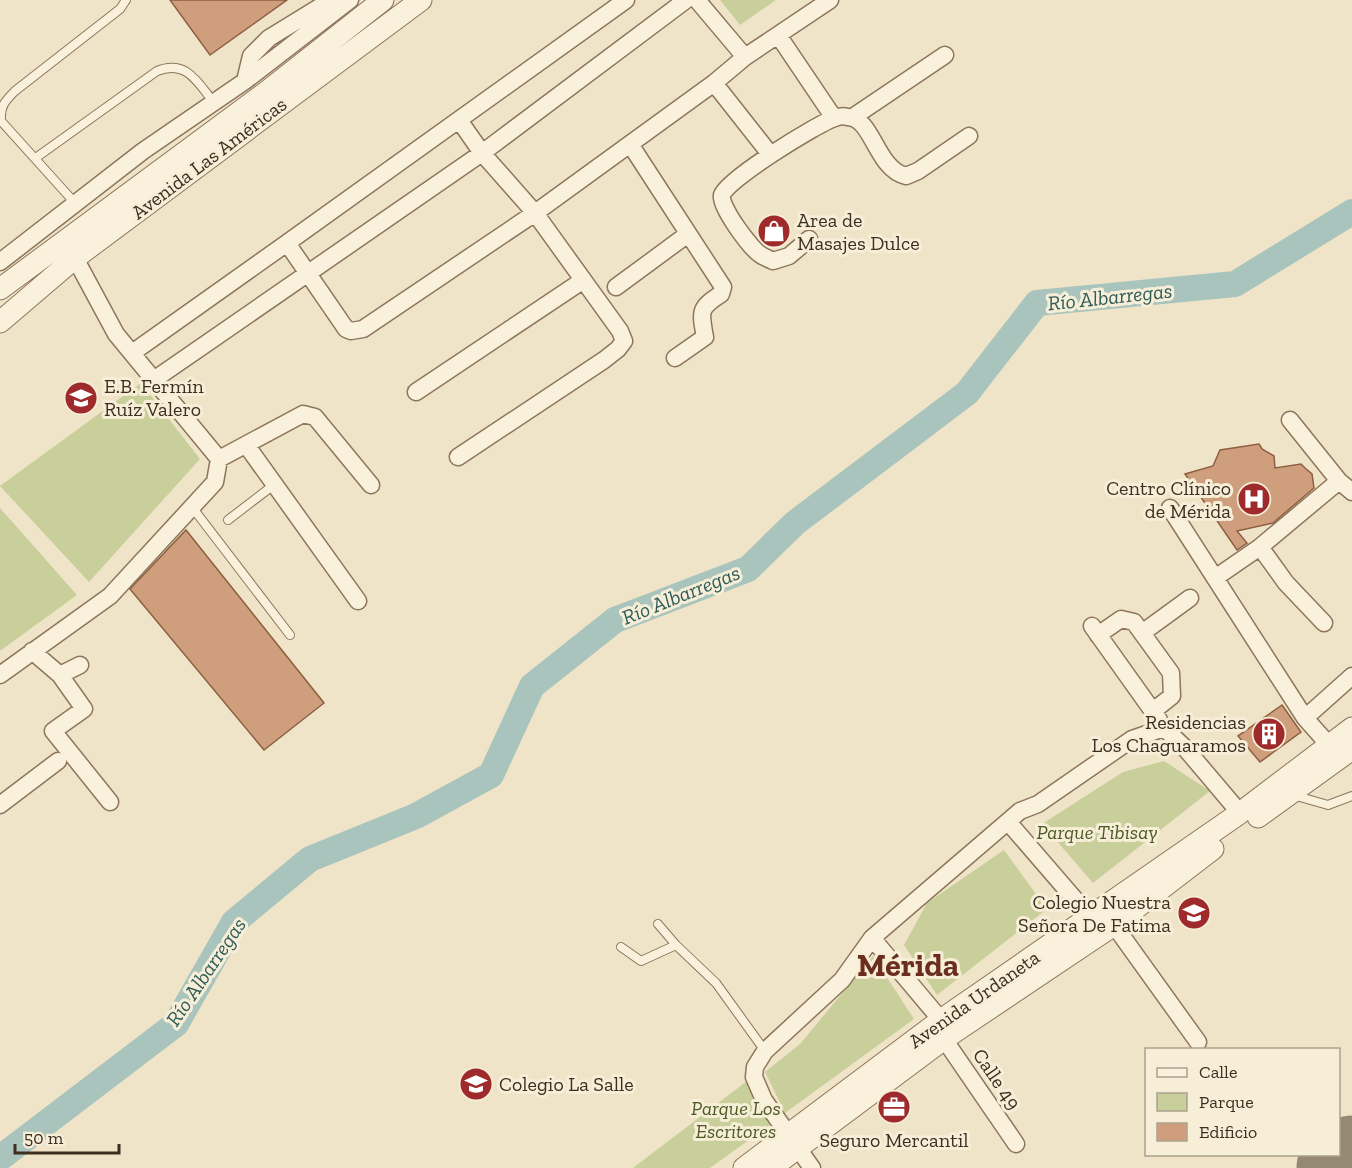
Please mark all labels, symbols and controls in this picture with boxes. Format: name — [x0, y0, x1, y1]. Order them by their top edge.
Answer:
street label: Avenida Las Américas — [127, 92, 291, 224]
place label: Area de Masajes Dulce — [797, 208, 920, 255]
shop icon: Area de Masajes Dulce — [756, 213, 792, 249]
water label: Río Albarregas — [1046, 278, 1173, 315]
place label: E.B. Fermín Ruíz Valero — [104, 374, 204, 421]
school or university icon: E.B. Fermín Ruíz Valero — [63, 380, 99, 416]
place label: Centro Clínico de Mérida — [1106, 476, 1231, 523]
hospital icon: Centro Clínico de Mérida — [1236, 481, 1272, 517]
water label: Río Albarregas — [618, 560, 744, 630]
place label: Residencias Los Chaguaramos — [1092, 710, 1246, 757]
building icon: Residencias Los Chaguaramos — [1251, 716, 1287, 752]
park label: Parque Tibisay — [1036, 820, 1158, 844]
place label: Colegio Nuestra Señora De Fatima — [1018, 890, 1171, 937]
school or university icon: Colegio Nuestra Señora De Fatima — [1176, 895, 1212, 931]
water label: Río Albarregas — [160, 913, 251, 1031]
street label: Avenida Urdaneta — [904, 945, 1044, 1053]
district label: Mérida — [857, 946, 959, 984]
street label: Calle 49 — [968, 1044, 1026, 1114]
legend — [1145, 1048, 1340, 1156]
text: Calle — [1199, 1061, 1237, 1083]
school or university icon: Colegio La Salle — [458, 1066, 494, 1102]
place label: Colegio La Salle — [499, 1072, 634, 1096]
office icon: Seguro Mercantil — [876, 1089, 912, 1125]
text: Parque — [1199, 1091, 1254, 1113]
park label: Parque Los Escritores — [691, 1096, 781, 1143]
scale bar — [15, 1117, 118, 1155]
text: Edificio — [1199, 1121, 1257, 1143]
text: 50 m — [24, 1127, 64, 1149]
place label: Seguro Mercantil — [819, 1128, 969, 1152]

